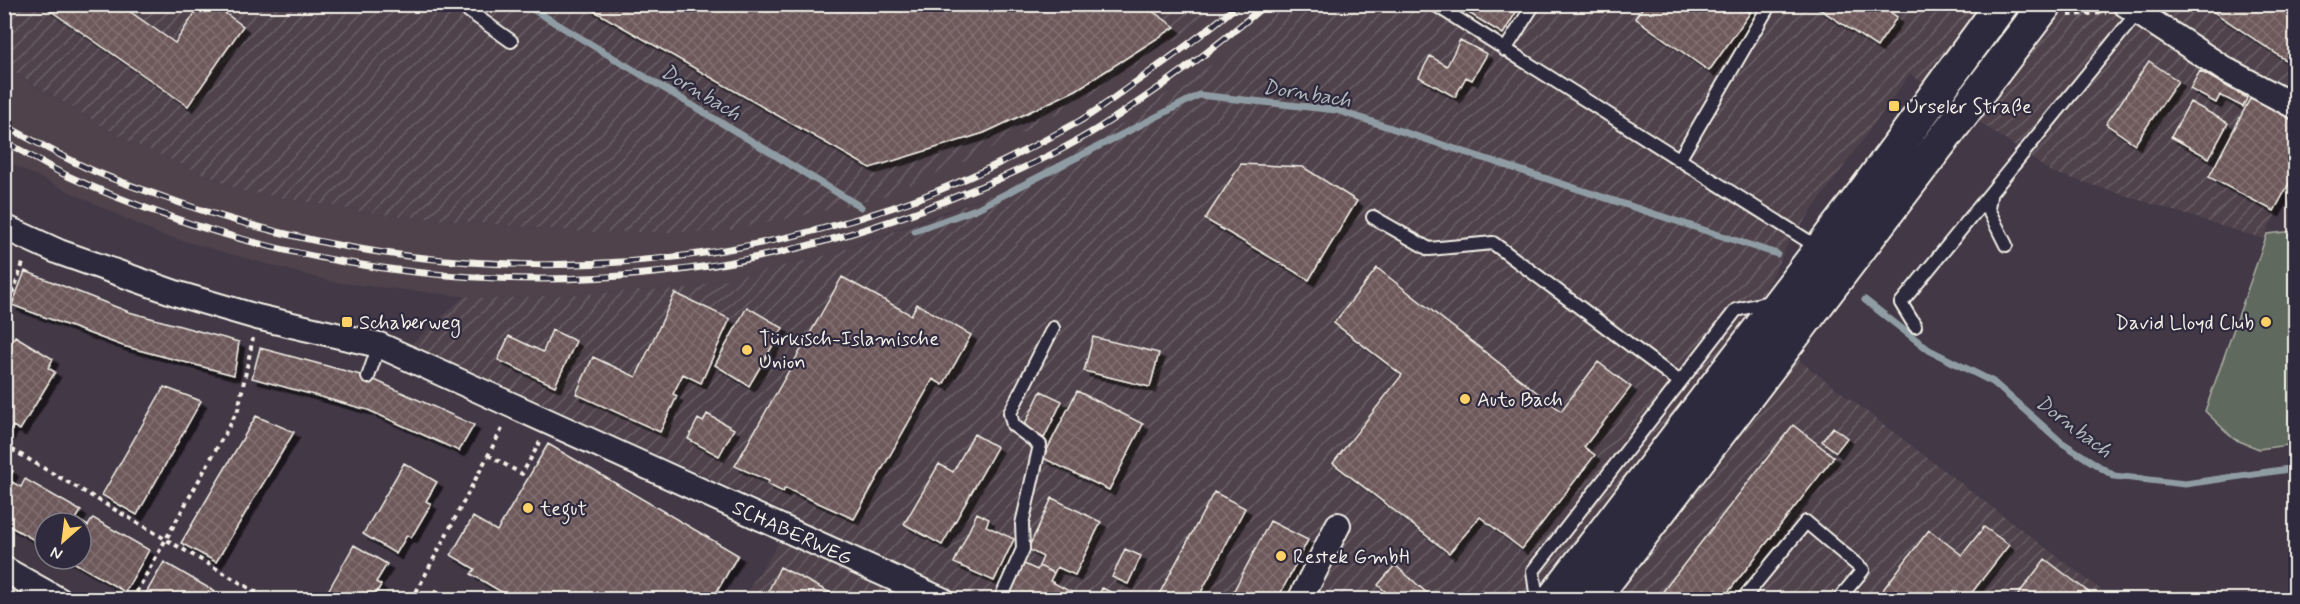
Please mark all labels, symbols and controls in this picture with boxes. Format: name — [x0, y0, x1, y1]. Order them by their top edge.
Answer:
water label: Dornbach — [655, 58, 746, 128]
water label: Dornbach — [1261, 73, 1353, 115]
place label: Urseler Straße — [1906, 94, 2032, 121]
marker: Urseler Straße — [1887, 99, 1901, 113]
place label: Schaberweg — [359, 310, 461, 338]
place label: David Lloyd Club — [2115, 310, 2254, 337]
marker: Schaberweg — [340, 315, 354, 329]
marker: David Lloyd Club — [2259, 315, 2273, 329]
place label: Türkisch-Islamische Union — [759, 326, 939, 376]
marker: Türkisch-Islamische Union — [740, 343, 754, 357]
place label: Auto Bach — [1477, 387, 1563, 414]
water label: Dornbach — [2029, 389, 2118, 465]
marker: Auto Bach — [1458, 392, 1472, 406]
street label: SCHABERWEG — [728, 495, 856, 573]
place label: tegut — [539, 496, 587, 525]
marker: tegut — [521, 501, 535, 515]
north arrow — [33, 511, 93, 571]
text: N — [47, 541, 66, 565]
place label: Restek GmbH — [1293, 544, 1410, 571]
marker: Restek GmbH — [1274, 549, 1288, 563]

